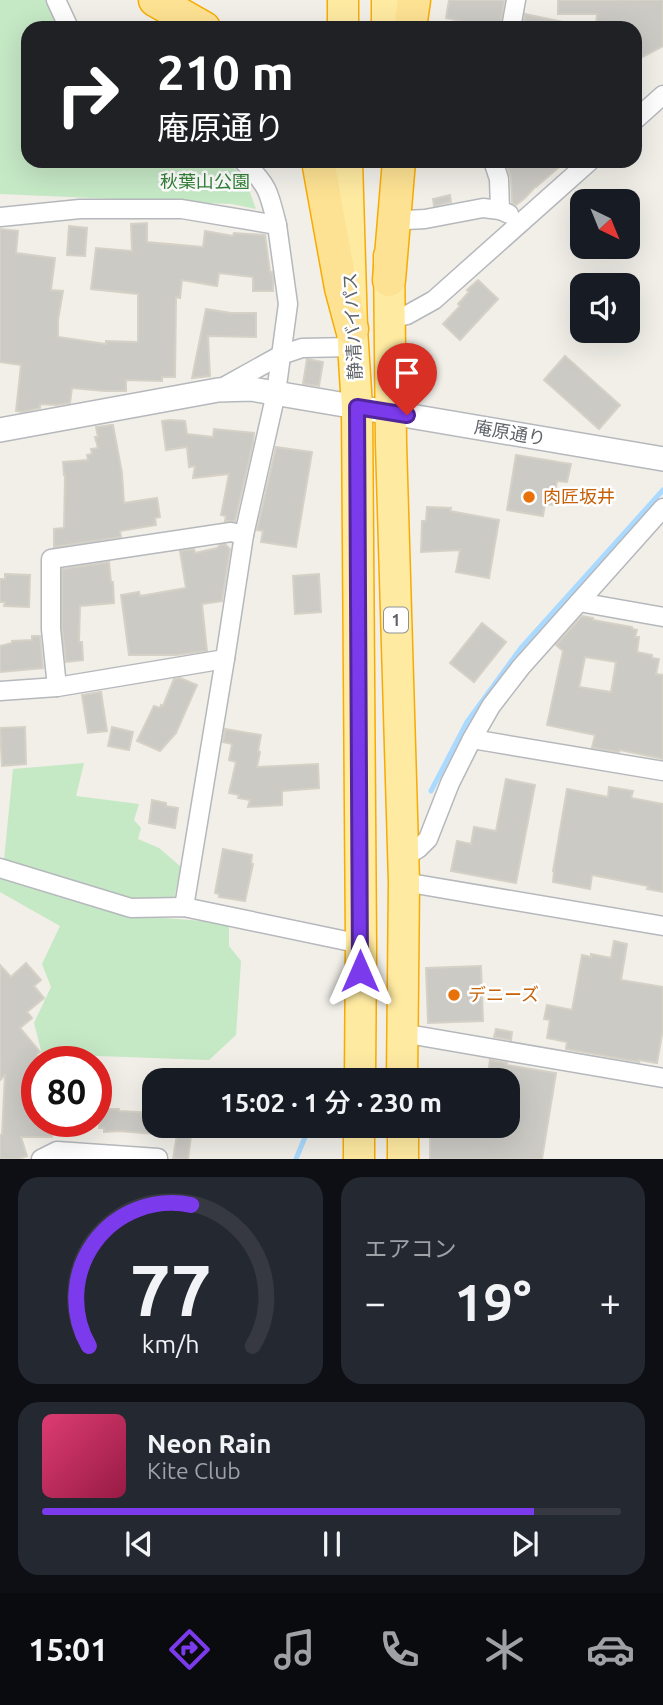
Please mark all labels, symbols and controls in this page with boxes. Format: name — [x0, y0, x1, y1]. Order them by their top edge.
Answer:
text: 210 m — [157, 44, 294, 99]
icon: right — [42, 49, 133, 140]
text: 庵原通り — [157, 109, 285, 145]
park label: 秋葉山公園 — [160, 171, 250, 191]
north arrow — [570, 189, 640, 259]
map controls — [570, 189, 640, 343]
street label: 静清バイパス — [339, 272, 365, 380]
button: sound — [570, 273, 640, 343]
pin — [377, 343, 437, 415]
icon: arrive — [388, 354, 426, 392]
street label: 庵原通り — [473, 416, 547, 448]
place label: 肉匠坂井 — [543, 486, 615, 506]
marker: 肉匠坂井 — [521, 489, 537, 505]
road number: 1 — [384, 608, 408, 632]
position arrow — [323, 934, 397, 1008]
place label: デニーズ — [468, 984, 539, 1004]
marker: デニーズ — [446, 987, 462, 1003]
speed limit sign: 80 — [21, 1046, 112, 1137]
text: 15:02 · 1 分 · 230 m — [220, 1088, 442, 1117]
text: エアコン — [365, 1236, 457, 1261]
text: 77 — [129, 1249, 211, 1331]
text: 19° — [454, 1273, 531, 1331]
text: − — [365, 1281, 386, 1323]
text: + — [600, 1281, 621, 1323]
text: km/h — [141, 1330, 199, 1358]
text: Neon Rain — [147, 1429, 272, 1458]
text: Kite Club — [147, 1458, 241, 1483]
icon: previous — [120, 1525, 158, 1563]
icon: pause — [313, 1525, 351, 1563]
icon: next — [506, 1525, 544, 1563]
icon: directions — [165, 1625, 214, 1674]
icon: music — [270, 1625, 319, 1674]
icon: phone — [375, 1625, 424, 1674]
icon: climate — [480, 1625, 529, 1674]
icon: car — [586, 1625, 635, 1674]
text: 15:01 — [28, 1631, 108, 1667]

